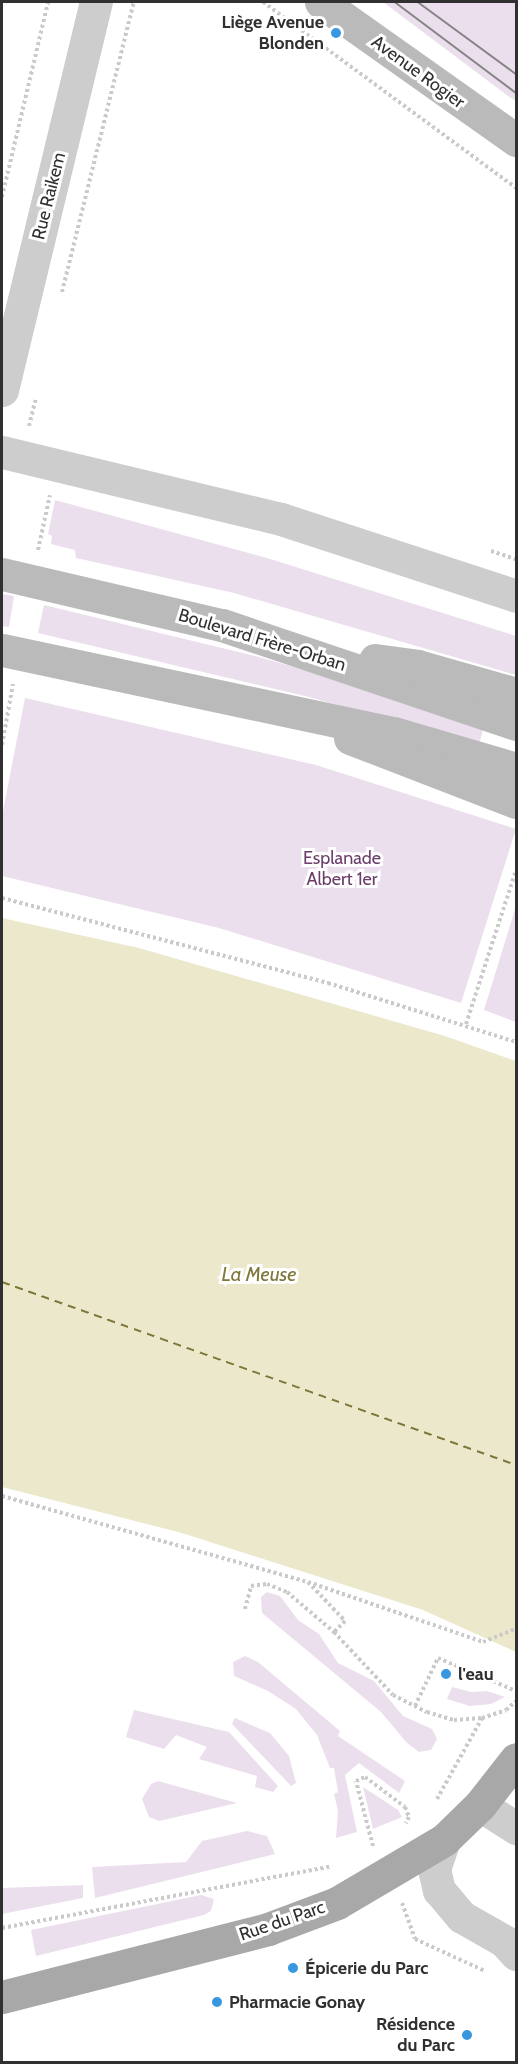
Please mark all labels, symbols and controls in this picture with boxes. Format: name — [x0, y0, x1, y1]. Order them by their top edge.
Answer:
place label: Liège Avenue Blonden — [221, 12, 324, 54]
marker: Liège Avenue Blonden — [329, 26, 343, 40]
street label: Avenue Rogier — [367, 31, 469, 113]
street label: Rue Raikem — [28, 150, 70, 242]
street label: Boulevard Frère-Orban — [176, 604, 348, 676]
park label: Esplanade Albert 1er — [303, 848, 381, 890]
water label: La Meuse — [222, 1262, 296, 1286]
place label: l'eau — [458, 1663, 494, 1685]
marker: l'eau — [439, 1667, 453, 1681]
street label: Rue du Parc — [236, 1896, 328, 1946]
place label: Épicerie du Parc — [305, 1957, 428, 1979]
marker: Épicerie du Parc — [286, 1961, 300, 1975]
place label: Pharmacie Gonay — [229, 1991, 365, 2013]
marker: Pharmacie Gonay — [210, 1995, 224, 2009]
place label: Résidence du Parc — [376, 2014, 455, 2056]
marker: Résidence du Parc — [460, 2028, 474, 2042]

